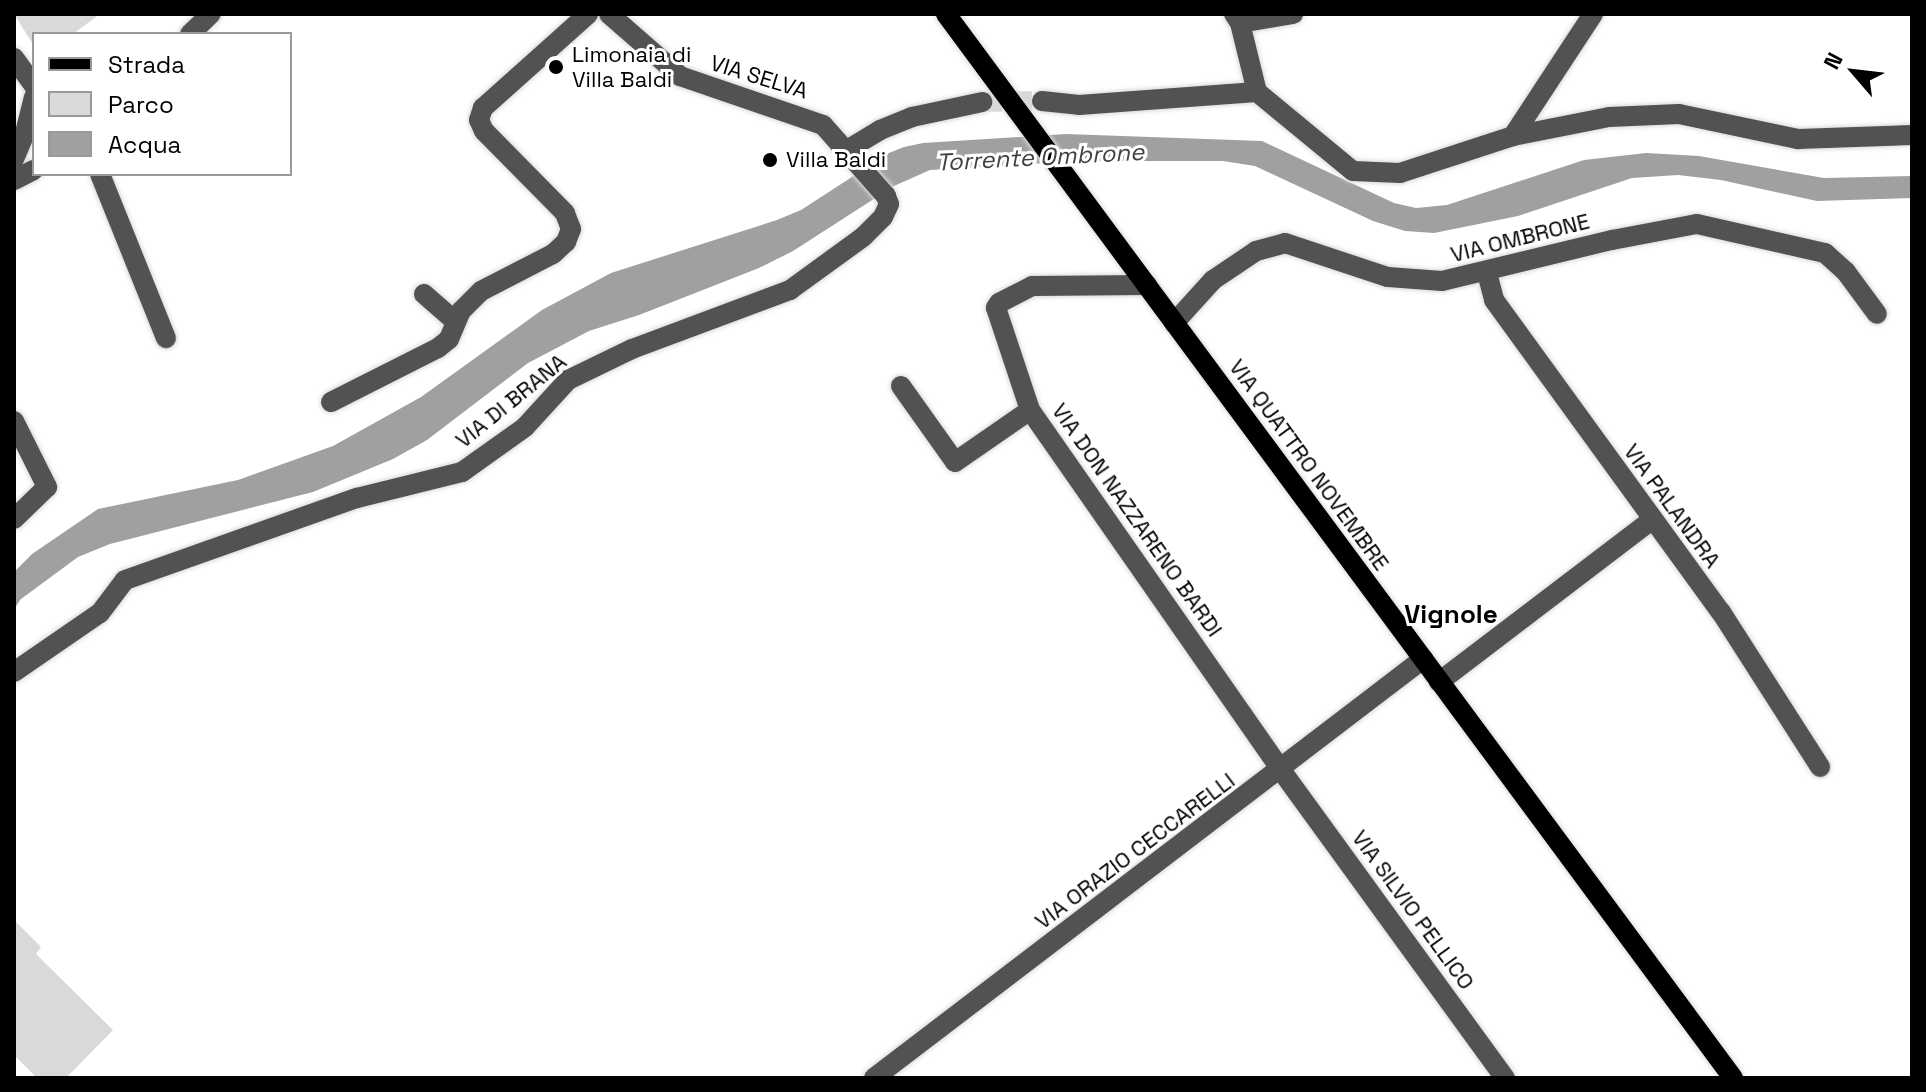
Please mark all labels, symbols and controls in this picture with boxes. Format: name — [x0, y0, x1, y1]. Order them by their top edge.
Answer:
legend — [32, 32, 292, 176]
north arrow — [1814, 32, 1894, 112]
place label: Limonaia di Villa Baldi — [572, 41, 691, 92]
text: N — [1817, 48, 1849, 74]
text: Strada — [108, 49, 185, 80]
street label: VIA SELVA — [707, 50, 811, 104]
marker: Limonaia di Villa Baldi — [547, 58, 565, 76]
text: Parco — [108, 89, 174, 120]
text: Acqua — [108, 129, 181, 160]
water label: Torrente Ombrone — [935, 137, 1145, 177]
place label: Villa Baldi — [786, 147, 886, 173]
marker: Villa Baldi — [761, 151, 779, 169]
street label: VIA OMBRONE — [1448, 208, 1592, 268]
street label: VIA DI BRANA — [450, 348, 572, 454]
street label: VIA QUATTRO NOVEMBRE — [1223, 354, 1395, 576]
street label: VIA DON NAZZARENO BARDI — [1046, 398, 1228, 642]
street label: VIA PALANDRA — [1618, 439, 1726, 573]
district label: Vignole — [1404, 599, 1498, 631]
street label: VIA ORAZIO CECCARELLI — [1030, 767, 1240, 935]
street label: VIA SILVIO PELLICO — [1346, 825, 1480, 995]

